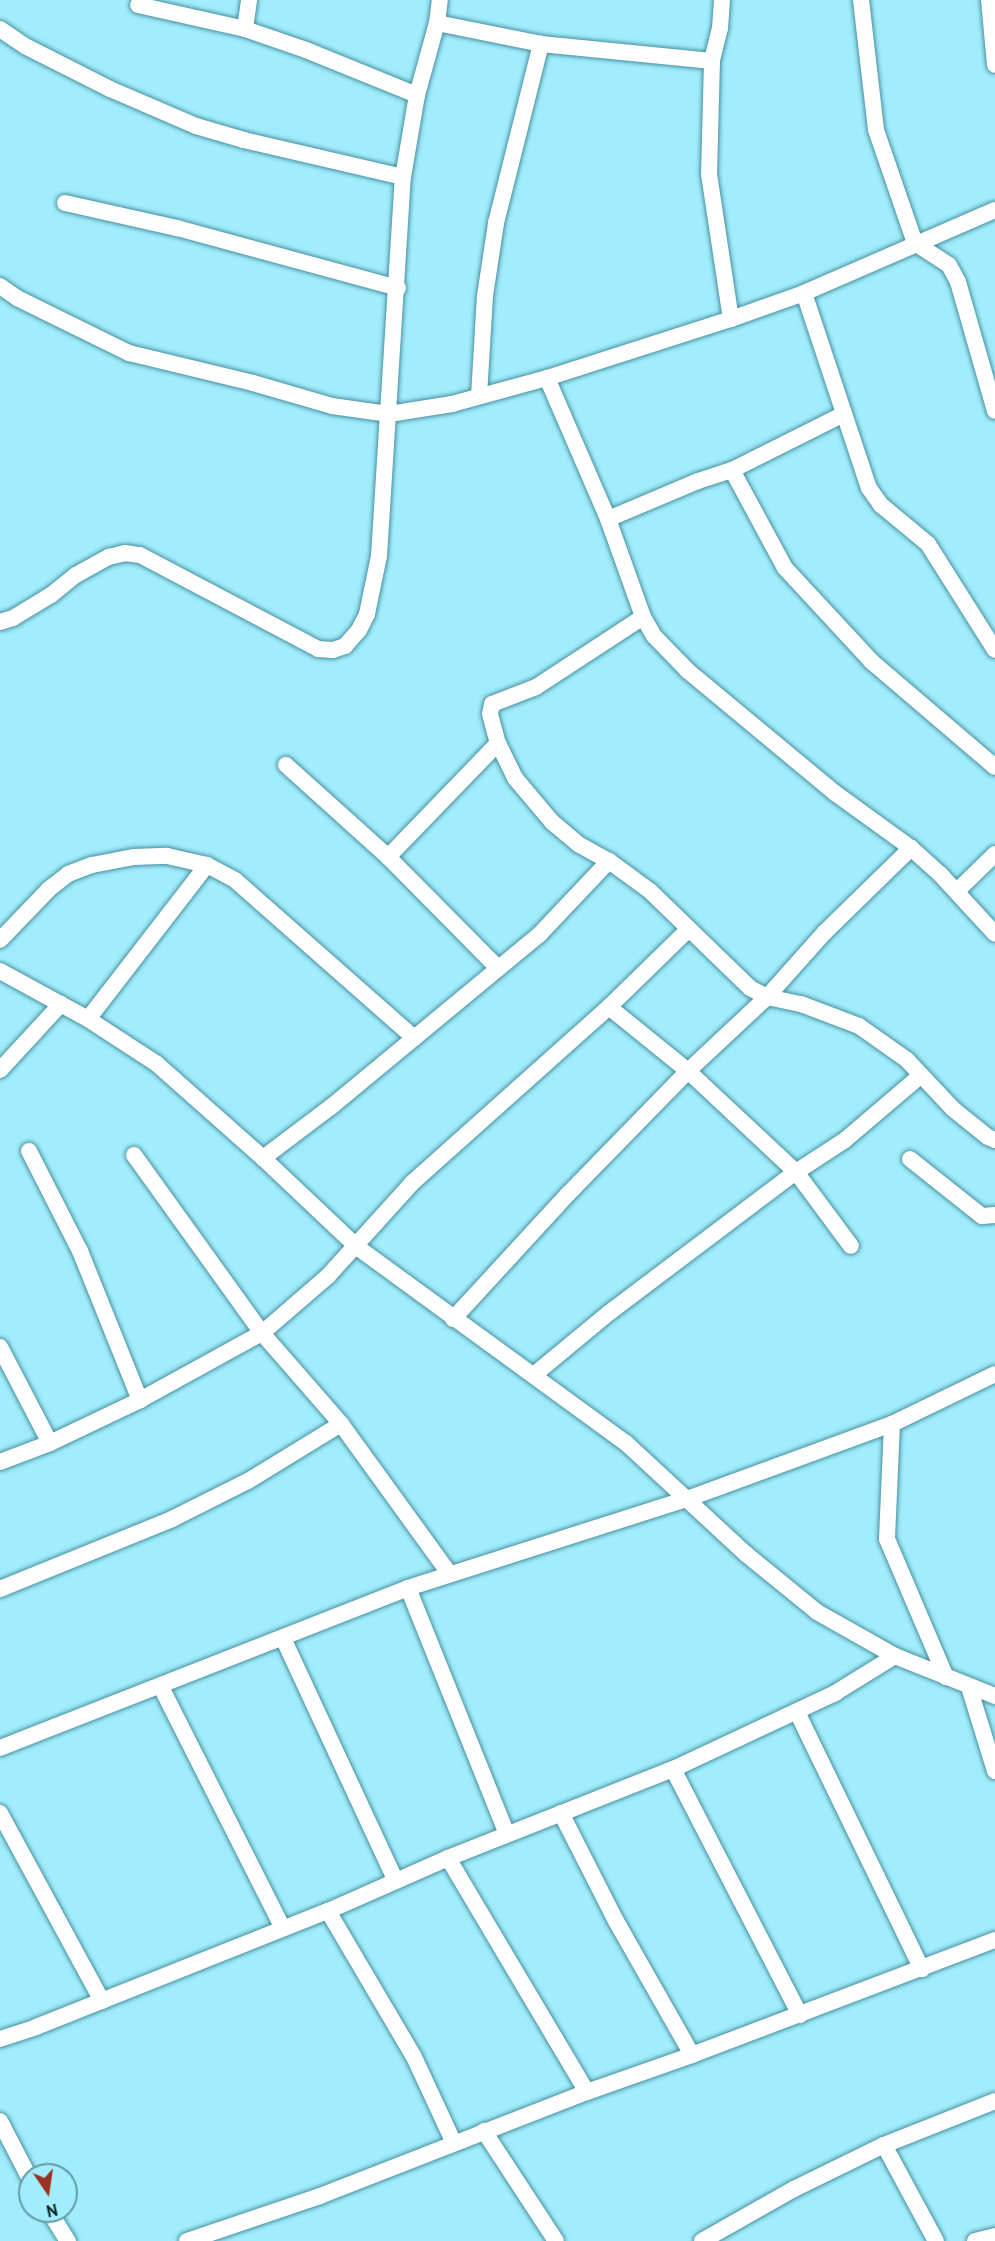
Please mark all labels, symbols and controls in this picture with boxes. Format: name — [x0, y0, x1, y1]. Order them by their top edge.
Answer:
north arrow — [18, 2163, 78, 2223]
text: N — [44, 2198, 59, 2220]

